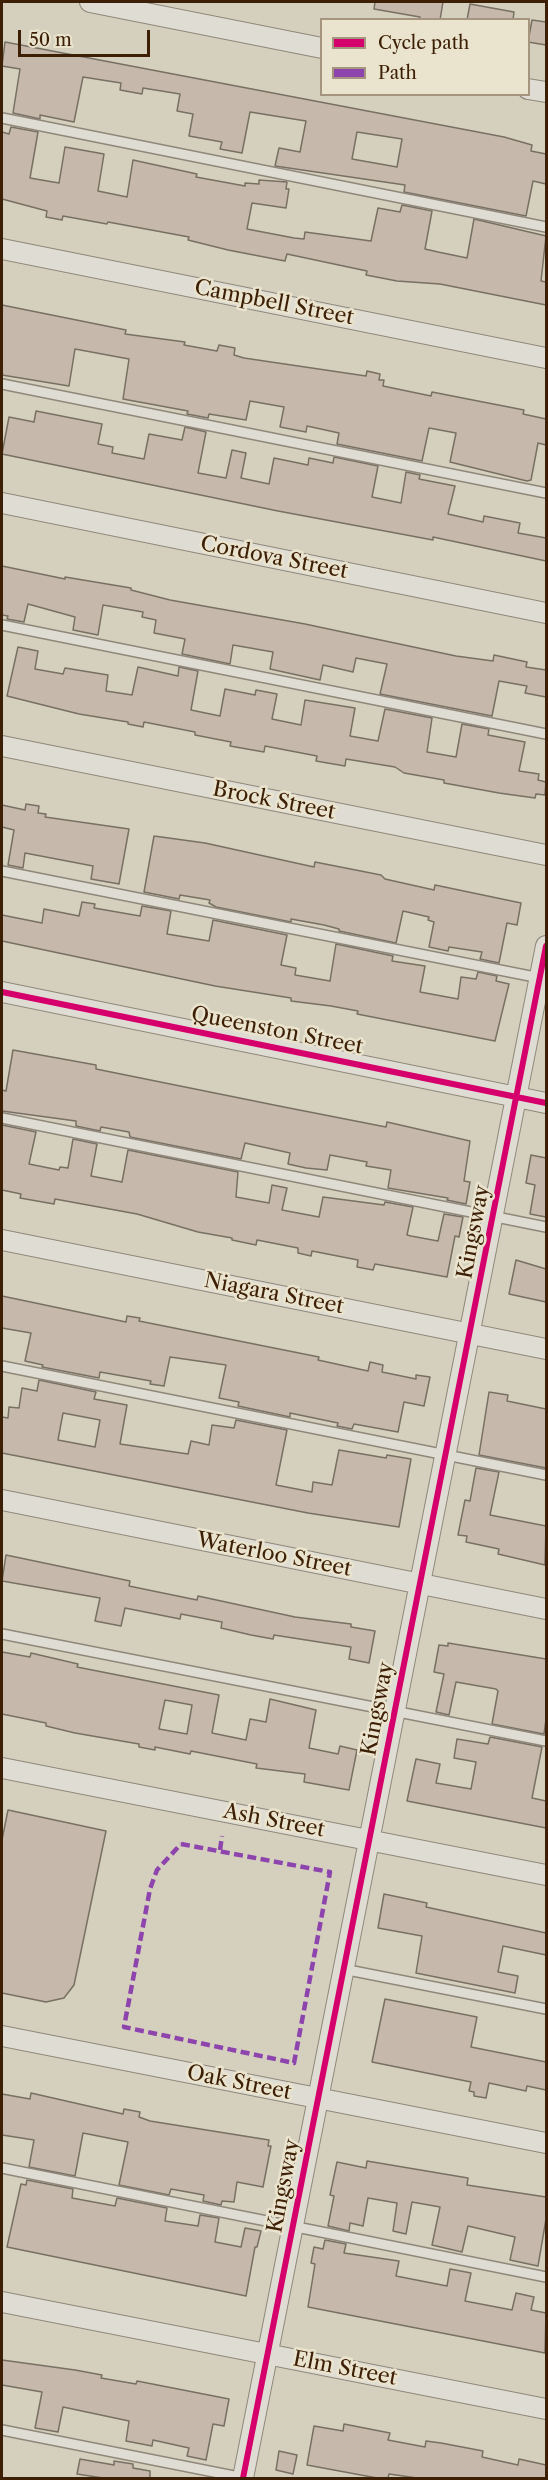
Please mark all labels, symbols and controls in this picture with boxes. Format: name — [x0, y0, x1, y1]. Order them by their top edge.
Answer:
scale bar — [21, 18, 153, 56]
legend — [320, 18, 530, 96]
text: 50 m — [29, 29, 72, 51]
text: Cycle path — [378, 32, 469, 54]
text: Path — [378, 62, 417, 84]
street label: Campbell Street — [192, 275, 356, 331]
street label: Cordova Street — [198, 531, 350, 585]
street label: Brock Street — [211, 777, 337, 825]
street label: Queenston Street — [189, 1002, 365, 1060]
street label: Kingsway — [453, 1183, 495, 1281]
street label: Niagara Street — [202, 1268, 346, 1320]
street label: Waterloo Street — [194, 1528, 354, 1582]
street label: Kingsway — [357, 1660, 399, 1758]
street label: Ash Street — [221, 1799, 327, 1843]
street label: Oak Street — [185, 2061, 293, 2105]
street label: Kingsway — [263, 2137, 305, 2235]
street label: Elm Street — [291, 2347, 399, 2391]

